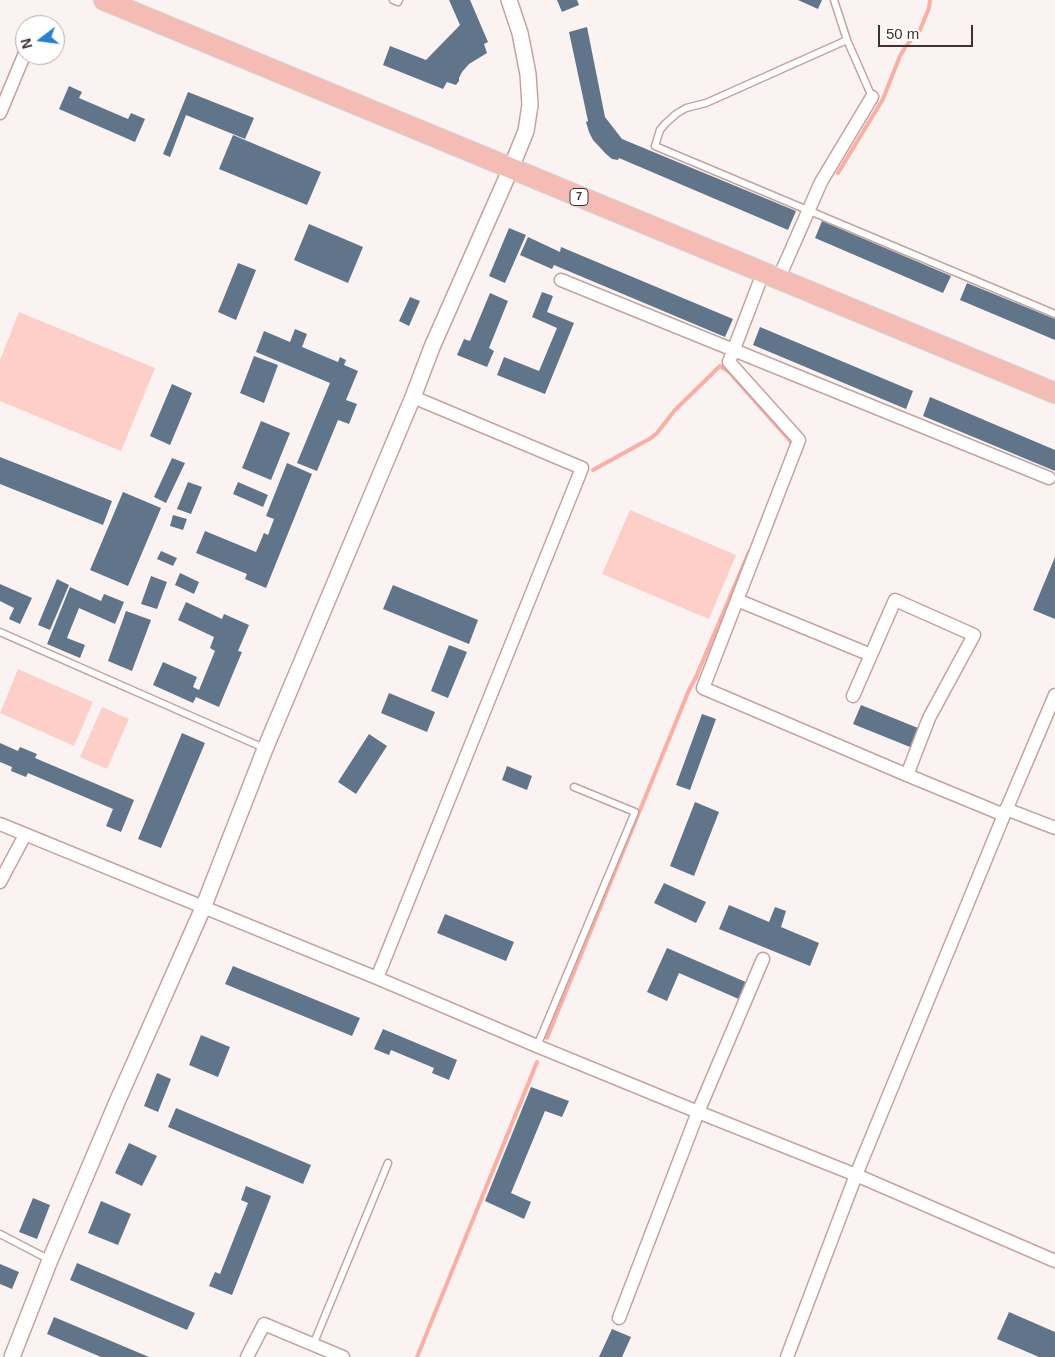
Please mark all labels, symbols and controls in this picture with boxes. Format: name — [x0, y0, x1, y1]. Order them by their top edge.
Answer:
north arrow — [15, 15, 65, 65]
scale bar — [880, 15, 975, 47]
text: 50 m — [886, 25, 919, 42]
text: N — [17, 37, 36, 51]
road number: 7 — [570, 188, 588, 206]

